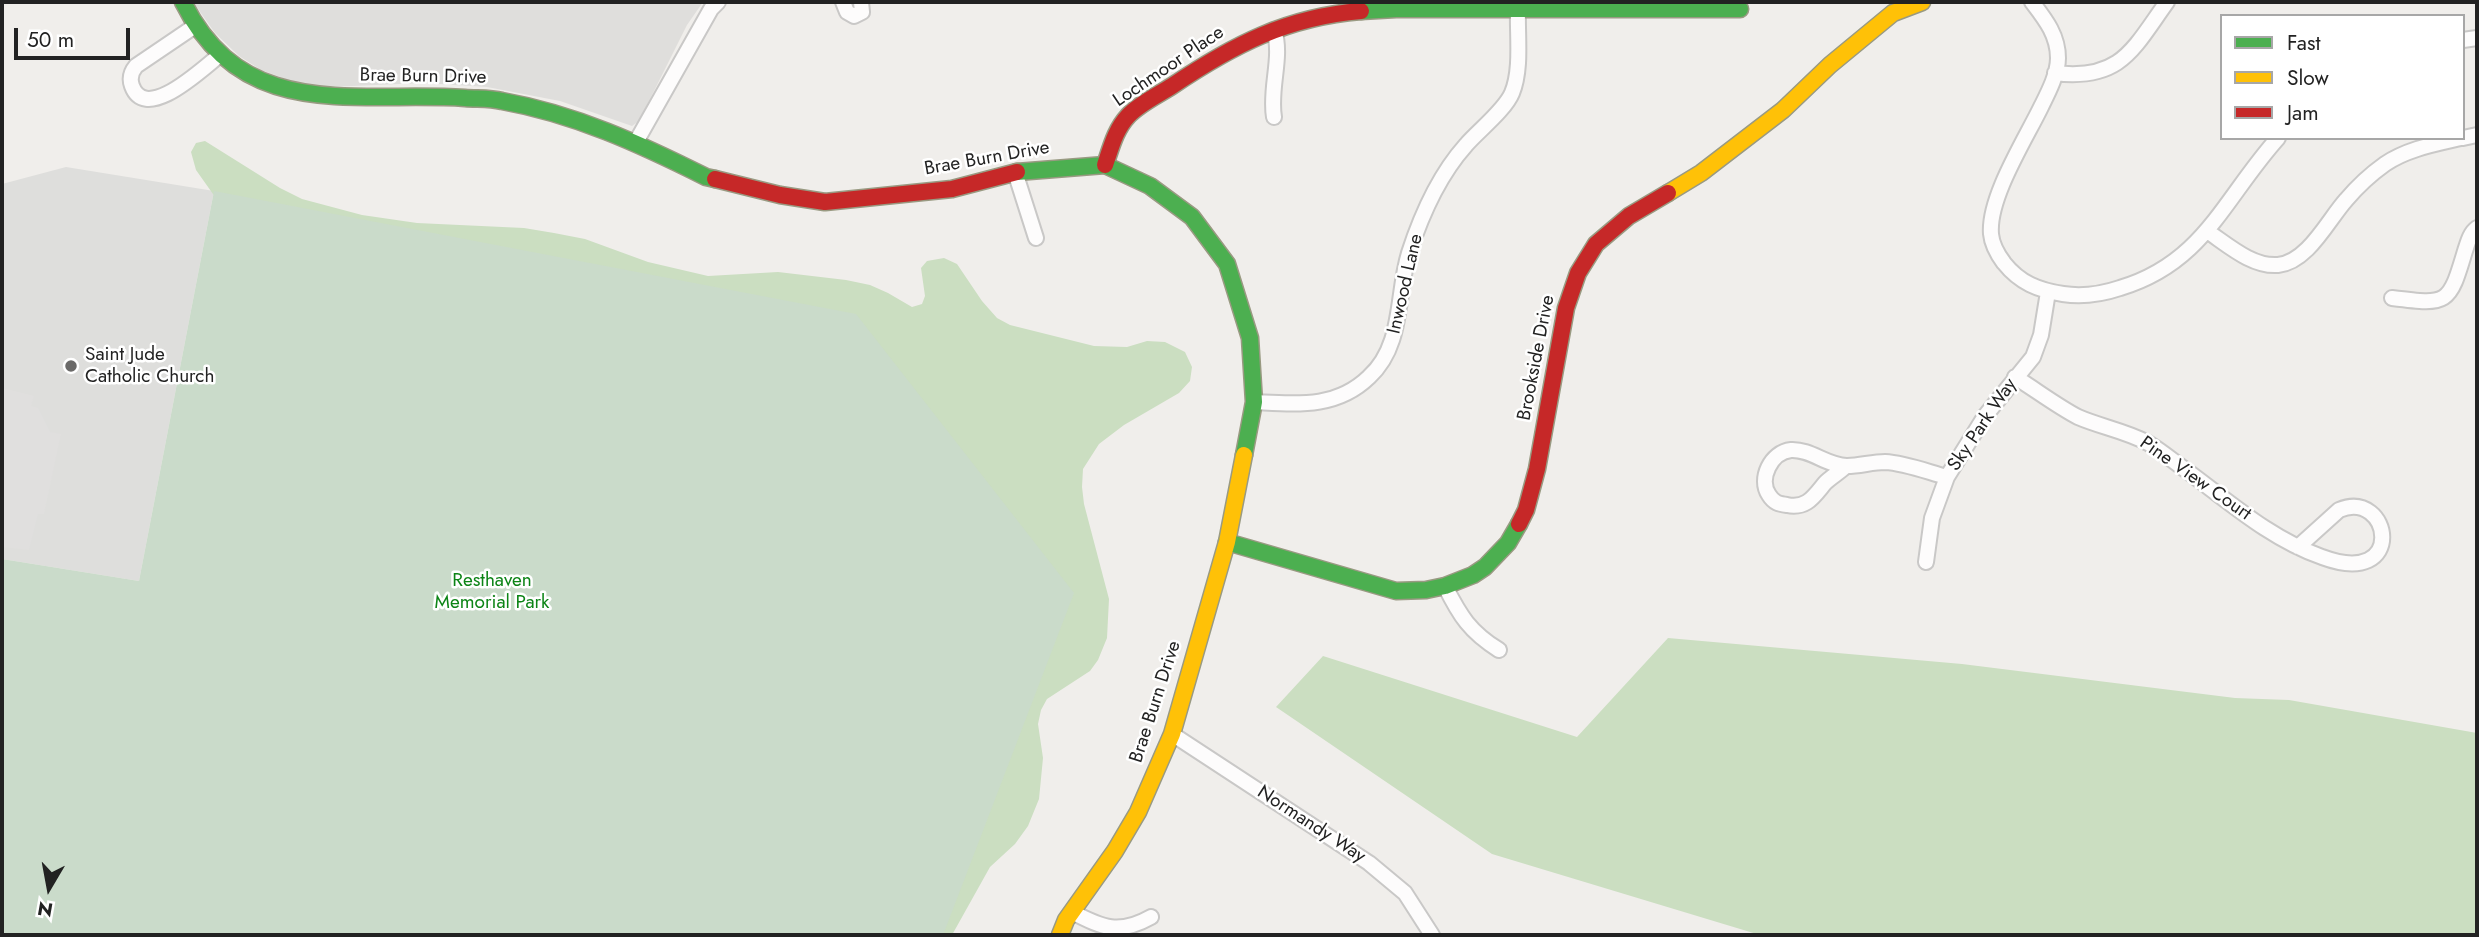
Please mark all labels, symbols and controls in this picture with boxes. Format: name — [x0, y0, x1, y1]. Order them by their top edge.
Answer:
scale bar — [18, 14, 133, 58]
legend — [2220, 14, 2465, 140]
street label: Lochmoor Place — [1109, 22, 1229, 112]
text: 50 m — [27, 25, 74, 55]
text: Fast — [2287, 28, 2320, 58]
text: Slow — [2287, 63, 2329, 93]
street label: Brae Burn Drive — [359, 64, 487, 90]
text: Jam — [2287, 98, 2319, 128]
street label: Brae Burn Drive — [923, 137, 1051, 181]
street label: Inwood Lane — [1383, 232, 1429, 336]
street label: Brookside Drive — [1514, 293, 1560, 423]
place label: Saint Jude Catholic Church — [85, 344, 214, 388]
marker: Saint Jude Catholic Church — [63, 358, 79, 374]
street label: Sky Park Way — [1944, 374, 2022, 476]
street label: Pine View Court — [2135, 432, 2255, 526]
park label: Resthaven Memorial Park — [435, 570, 549, 614]
street label: Brae Burn Drive — [1126, 638, 1186, 766]
street label: Normandy Way — [1252, 781, 1370, 869]
north arrow — [14, 853, 84, 923]
text: N — [35, 895, 55, 924]

